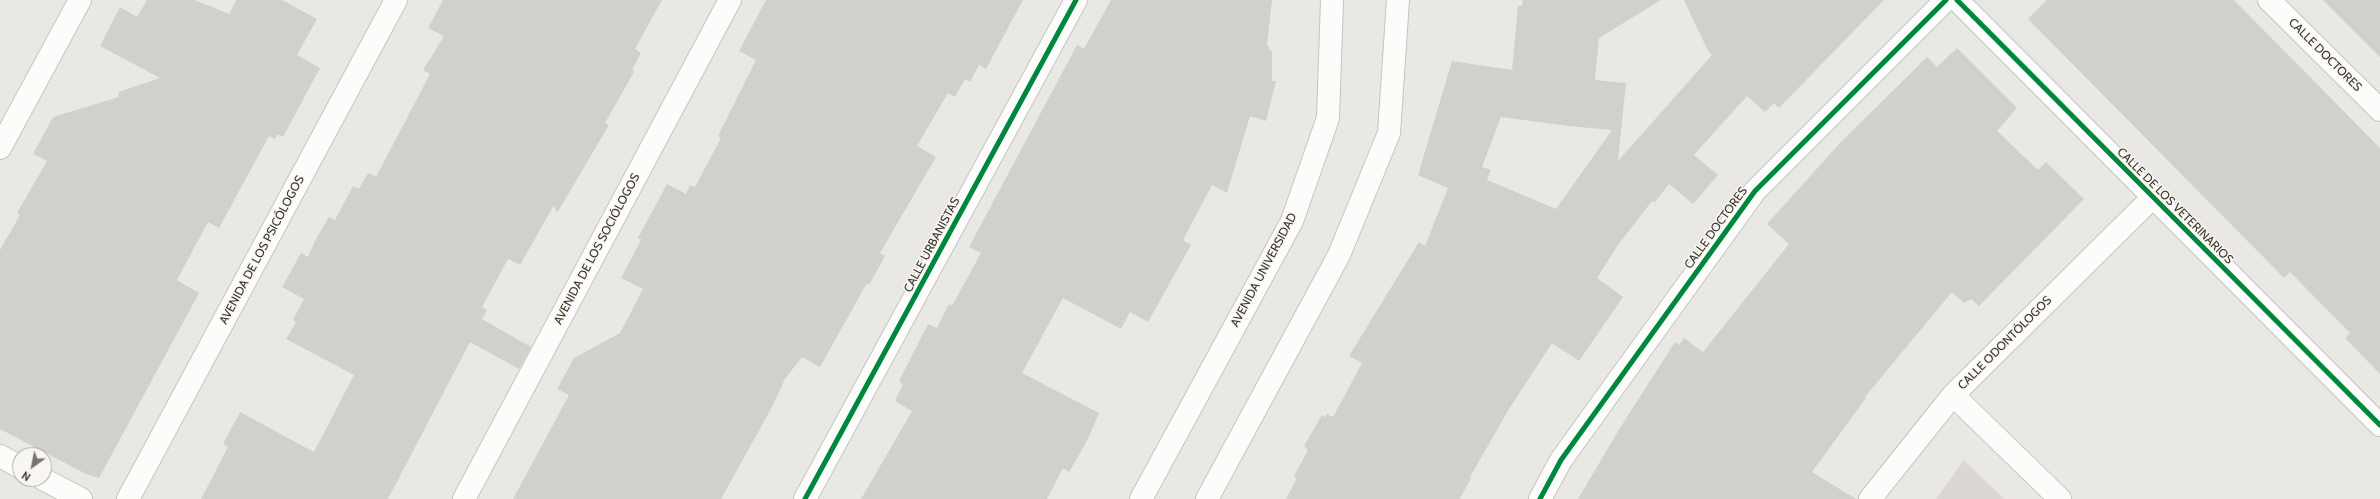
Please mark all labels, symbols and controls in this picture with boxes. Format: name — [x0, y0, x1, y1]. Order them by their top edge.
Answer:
street label: CALLE DOCTORES — [2285, 15, 2365, 95]
street label: CALLE DE LOS VETERINARIOS — [2114, 145, 2236, 267]
street label: AVENIDA DE LOS SOCIÓLOGOS — [551, 171, 643, 327]
street label: AVENIDA DE LOS PSICÓLOGOS — [217, 173, 307, 327]
street label: CALLE DOCTORES — [1681, 184, 1751, 272]
street label: CALLE URBANISTAS — [901, 195, 963, 295]
street label: AVENIDA UNIVERSIDAD — [1228, 211, 1300, 329]
street label: CALLE ODONTÓLOGOS — [1955, 293, 2055, 393]
north arrow — [12, 447, 52, 487]
text: N — [19, 468, 33, 484]

